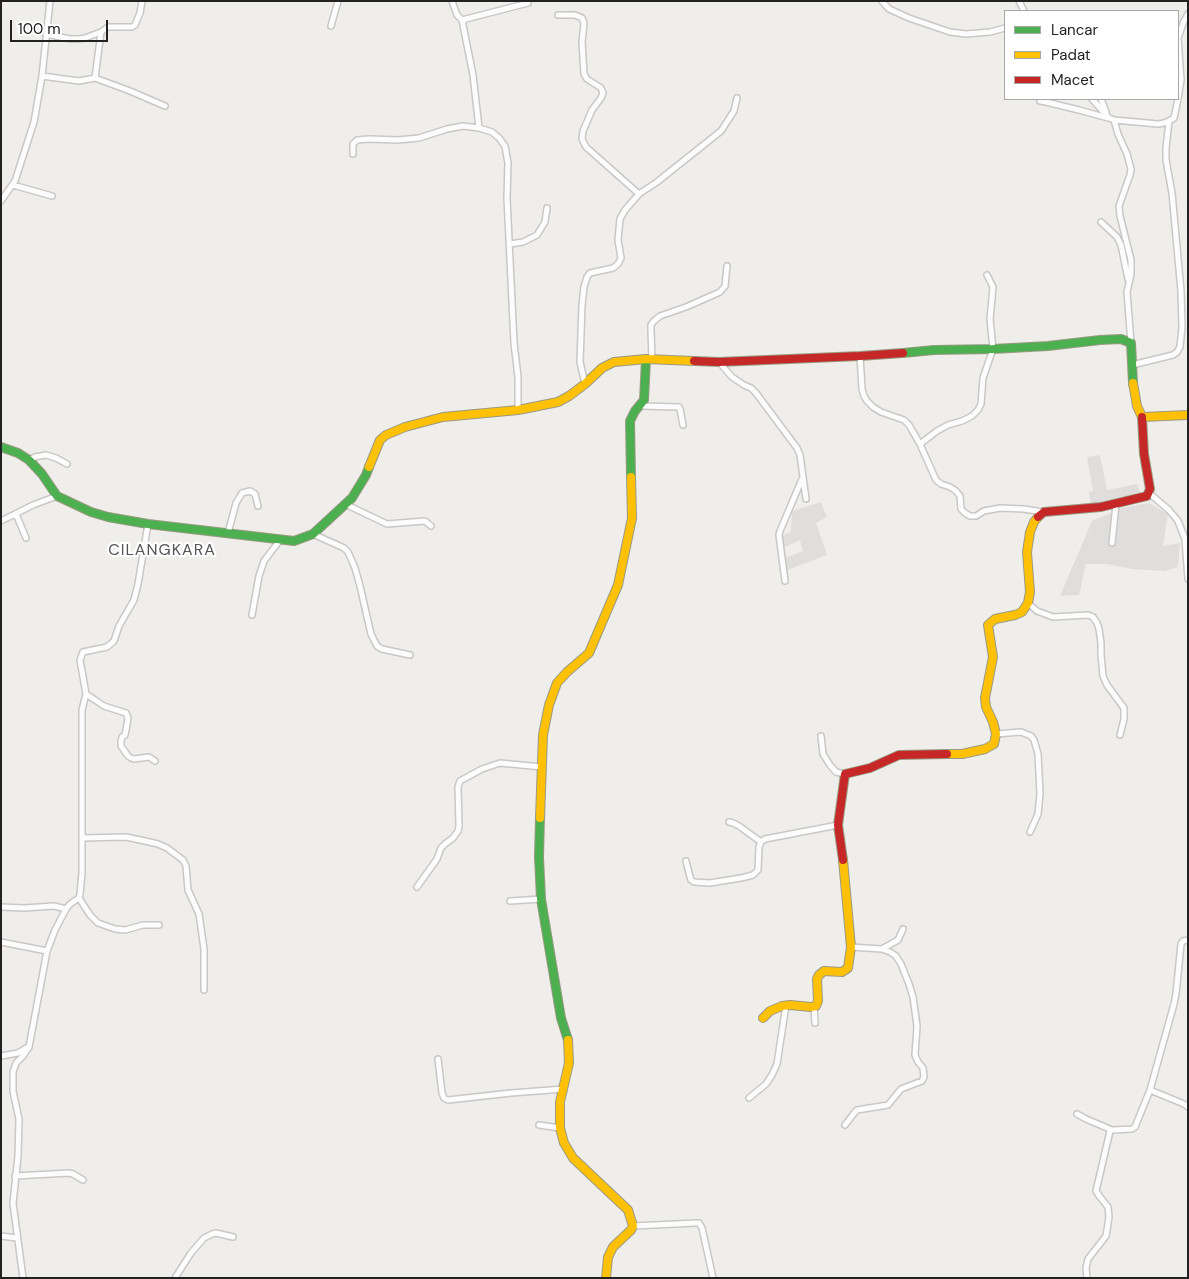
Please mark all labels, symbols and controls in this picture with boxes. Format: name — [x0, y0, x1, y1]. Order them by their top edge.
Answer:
scale bar — [12, 10, 110, 42]
legend — [1004, 10, 1179, 100]
text: 100 m — [18, 19, 61, 39]
text: Lancar — [1051, 20, 1098, 40]
text: Padat — [1051, 45, 1091, 65]
text: Macet — [1051, 70, 1095, 90]
district label: CILANGKARA — [107, 541, 217, 561]

